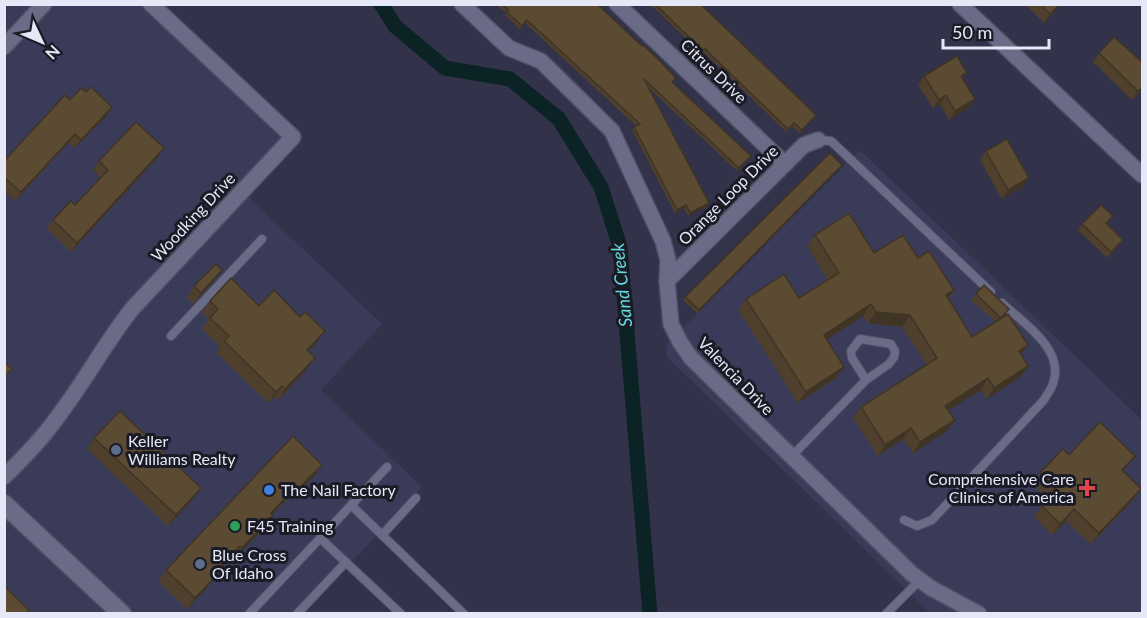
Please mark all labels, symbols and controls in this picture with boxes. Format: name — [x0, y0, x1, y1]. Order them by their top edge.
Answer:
north arrow — [12, 12, 72, 72]
scale bar — [943, 12, 1050, 50]
text: 50 m — [952, 21, 992, 43]
street label: Citrus Drive — [677, 35, 751, 107]
text: N — [42, 42, 64, 64]
street label: Orange Loop Drive — [674, 141, 781, 248]
street label: Woodking Drive — [147, 168, 239, 265]
water label: Sand Creek — [606, 242, 636, 328]
street label: Valencia Drive — [695, 333, 778, 418]
place label: Keller Williams Realty — [128, 431, 236, 468]
marker: Keller Williams Realty — [109, 443, 123, 457]
place label: Comprehensive Care Clinics of America — [928, 469, 1074, 506]
marker: Comprehensive Care Clinics of America — [1078, 479, 1096, 497]
place label: The Nail Factory — [281, 480, 397, 499]
marker: The Nail Factory — [262, 483, 276, 497]
place label: F45 Training — [247, 516, 333, 535]
marker: F45 Training — [228, 519, 242, 533]
place label: Blue Cross Of Idaho — [212, 545, 287, 582]
marker: Blue Cross Of Idaho — [193, 557, 207, 571]

